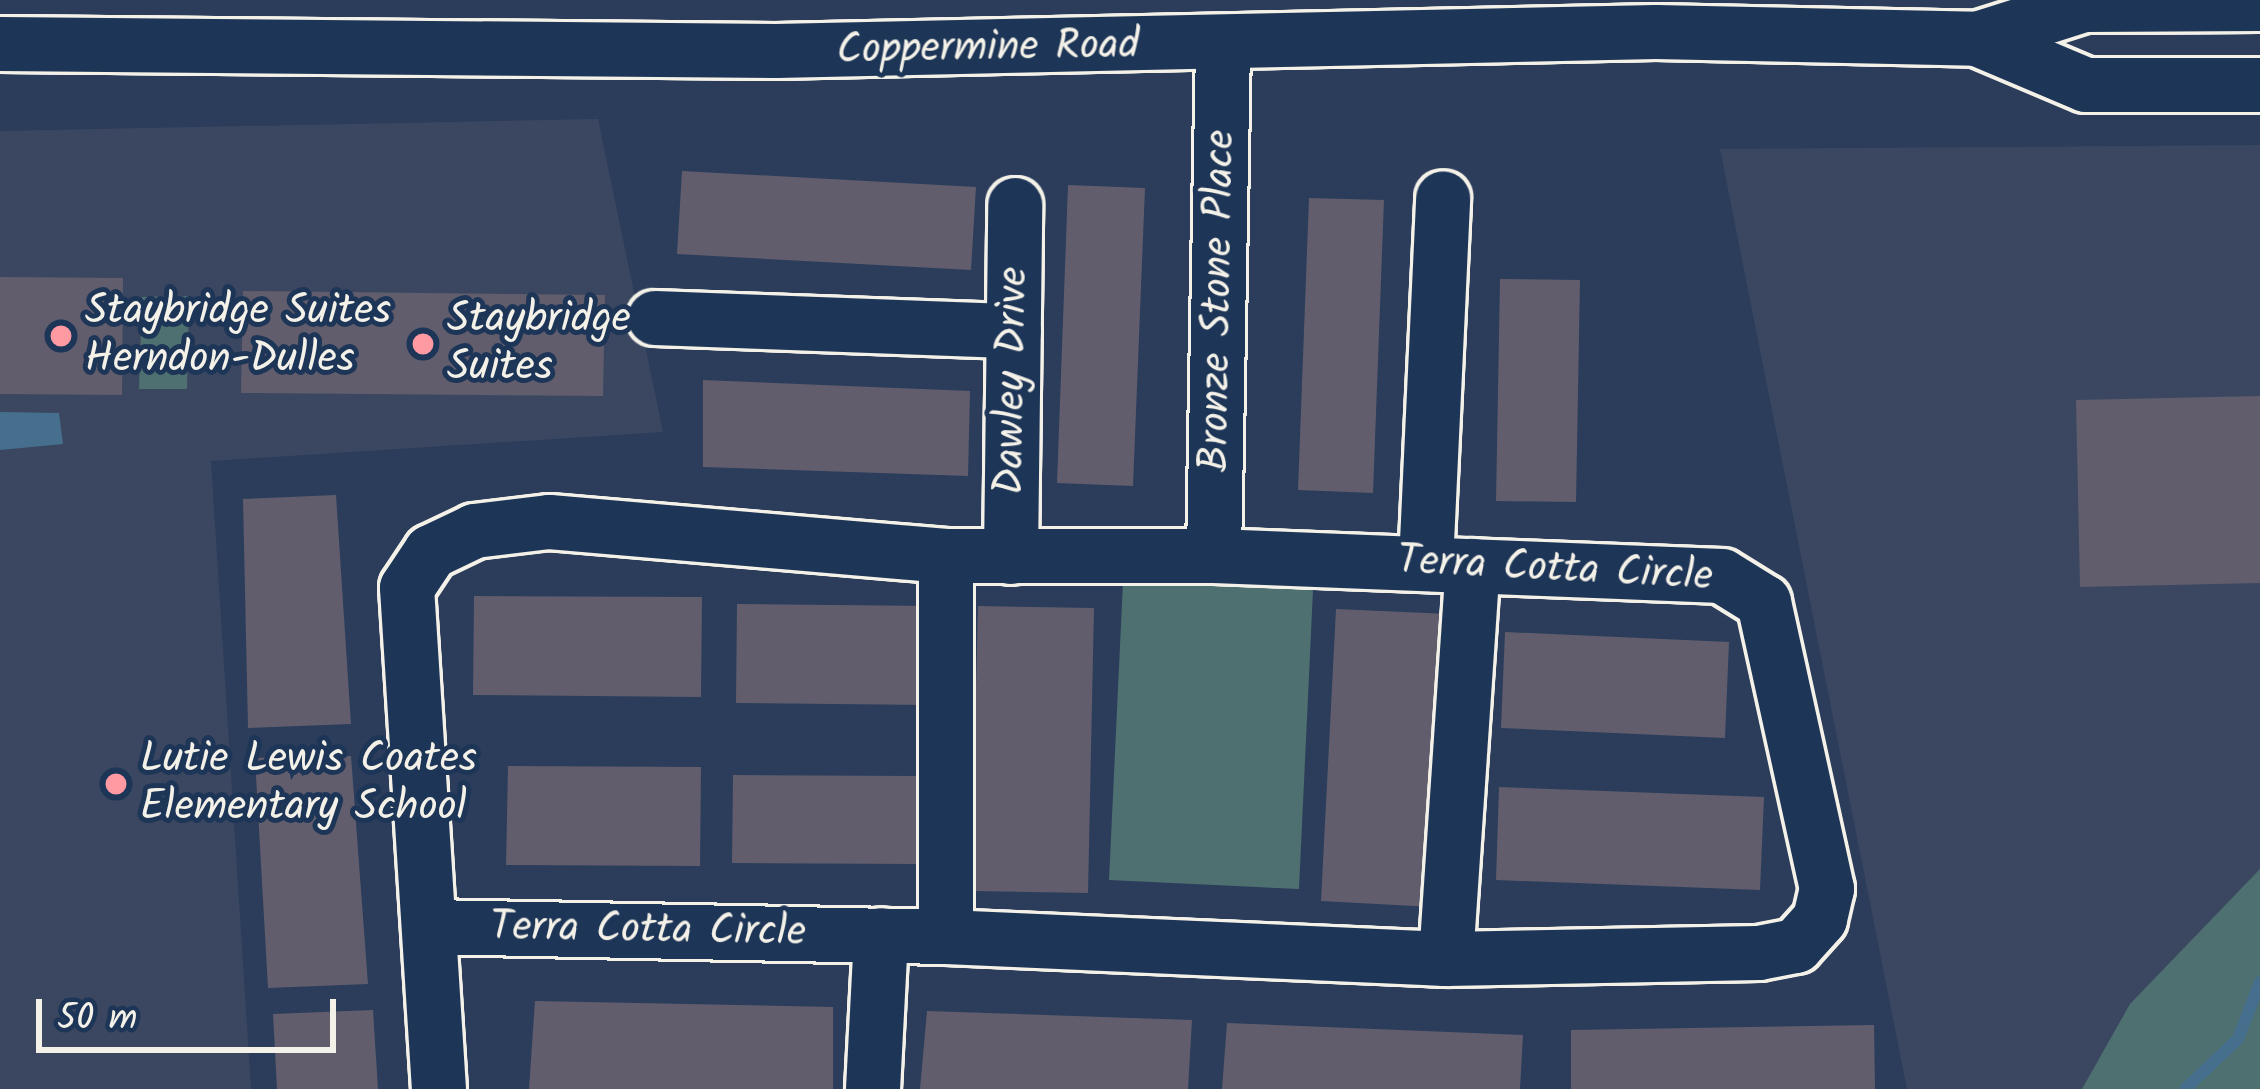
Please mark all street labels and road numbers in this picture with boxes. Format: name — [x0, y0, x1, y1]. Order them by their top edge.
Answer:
street label: Coppermine Road — [836, 21, 1140, 77]
street label: Bronze Stone Place — [1191, 129, 1247, 473]
street label: Dawley Drive — [986, 266, 1040, 496]
street label: Terra Cotta Circle — [1396, 537, 1714, 603]
street label: Terra Cotta Circle — [490, 903, 806, 959]

